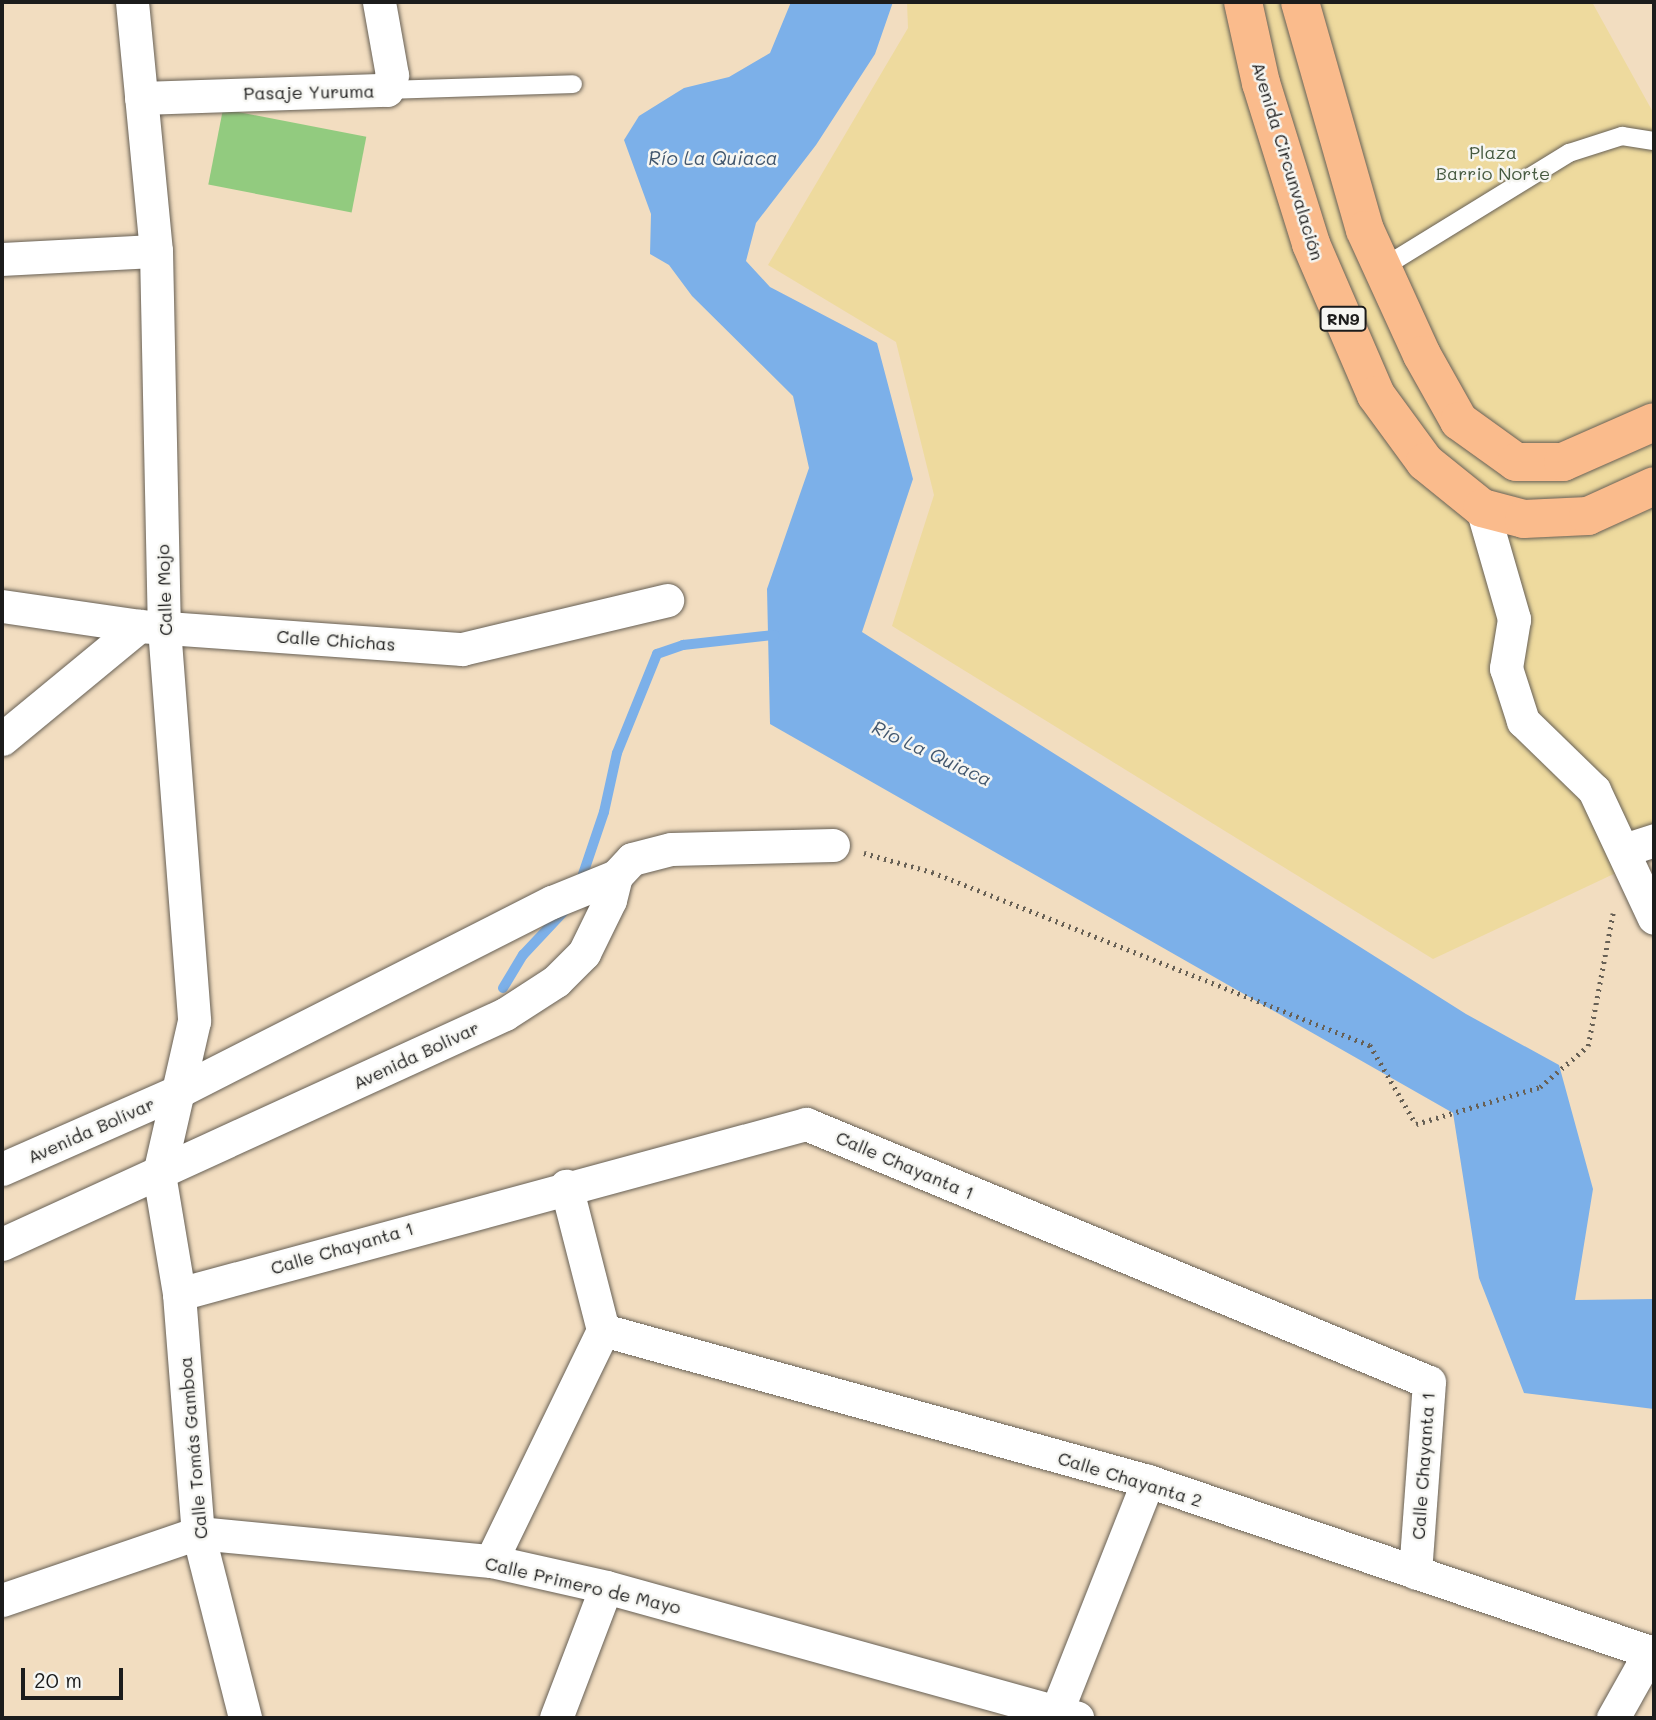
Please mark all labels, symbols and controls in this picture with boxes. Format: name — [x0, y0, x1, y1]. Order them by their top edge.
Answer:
street label: Avenida Circunvalación — [1248, 59, 1328, 263]
street label: Pasaje Yuruma — [243, 80, 375, 104]
park label: Plaza Barrio Norte — [1436, 142, 1550, 184]
water label: Río La Quiaca — [648, 147, 778, 169]
road number: RN9 — [1318, 306, 1368, 332]
street label: Calle Mojo — [152, 544, 176, 636]
street label: Calle Chichas — [276, 625, 396, 655]
water label: Río La Quiaca — [869, 715, 995, 791]
street label: Avenida Bolivar — [349, 1016, 483, 1094]
street label: Avenida Bolívar — [24, 1092, 158, 1168]
street label: Calle Chayanta 1 — [833, 1126, 977, 1204]
street label: Calle Chayanta 1 — [268, 1217, 416, 1279]
street label: Calle Tomás Gamboa — [174, 1356, 212, 1540]
street label: Calle Chayanta 1 — [1407, 1392, 1439, 1540]
street label: Calle Chayanta 2 — [1055, 1447, 1205, 1511]
street label: Calle Primero de Mayo — [483, 1552, 683, 1618]
scale bar — [24, 1654, 126, 1698]
text: 20 m — [34, 1666, 82, 1693]

